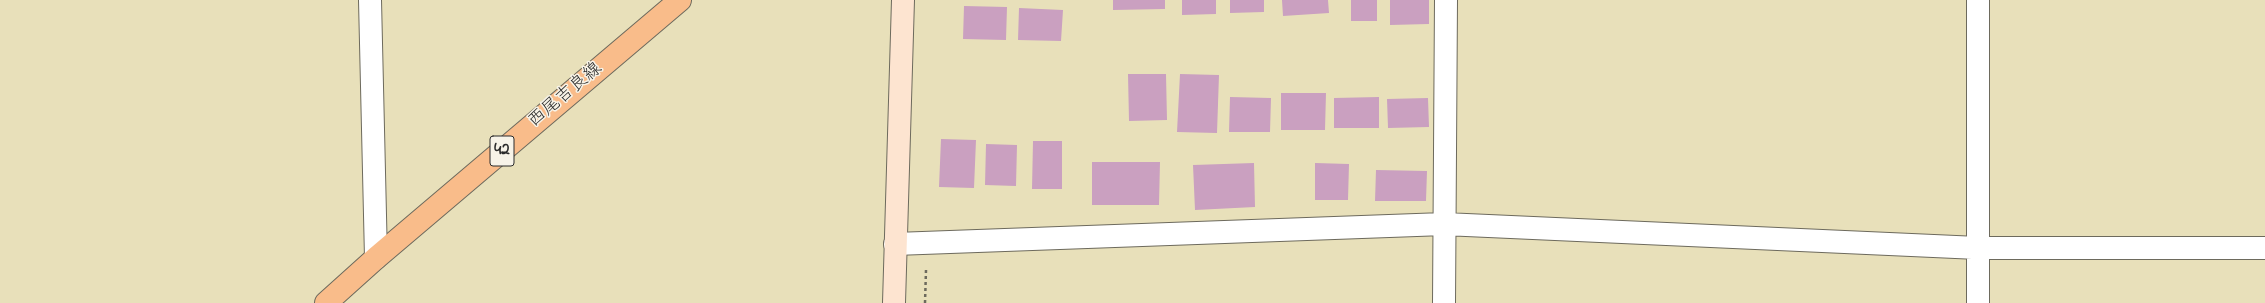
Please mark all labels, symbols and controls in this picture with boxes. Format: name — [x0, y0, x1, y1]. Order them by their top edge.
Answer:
street label: 西尾吉良線 — [525, 59, 607, 133]
road number: 42 — [490, 136, 514, 166]

